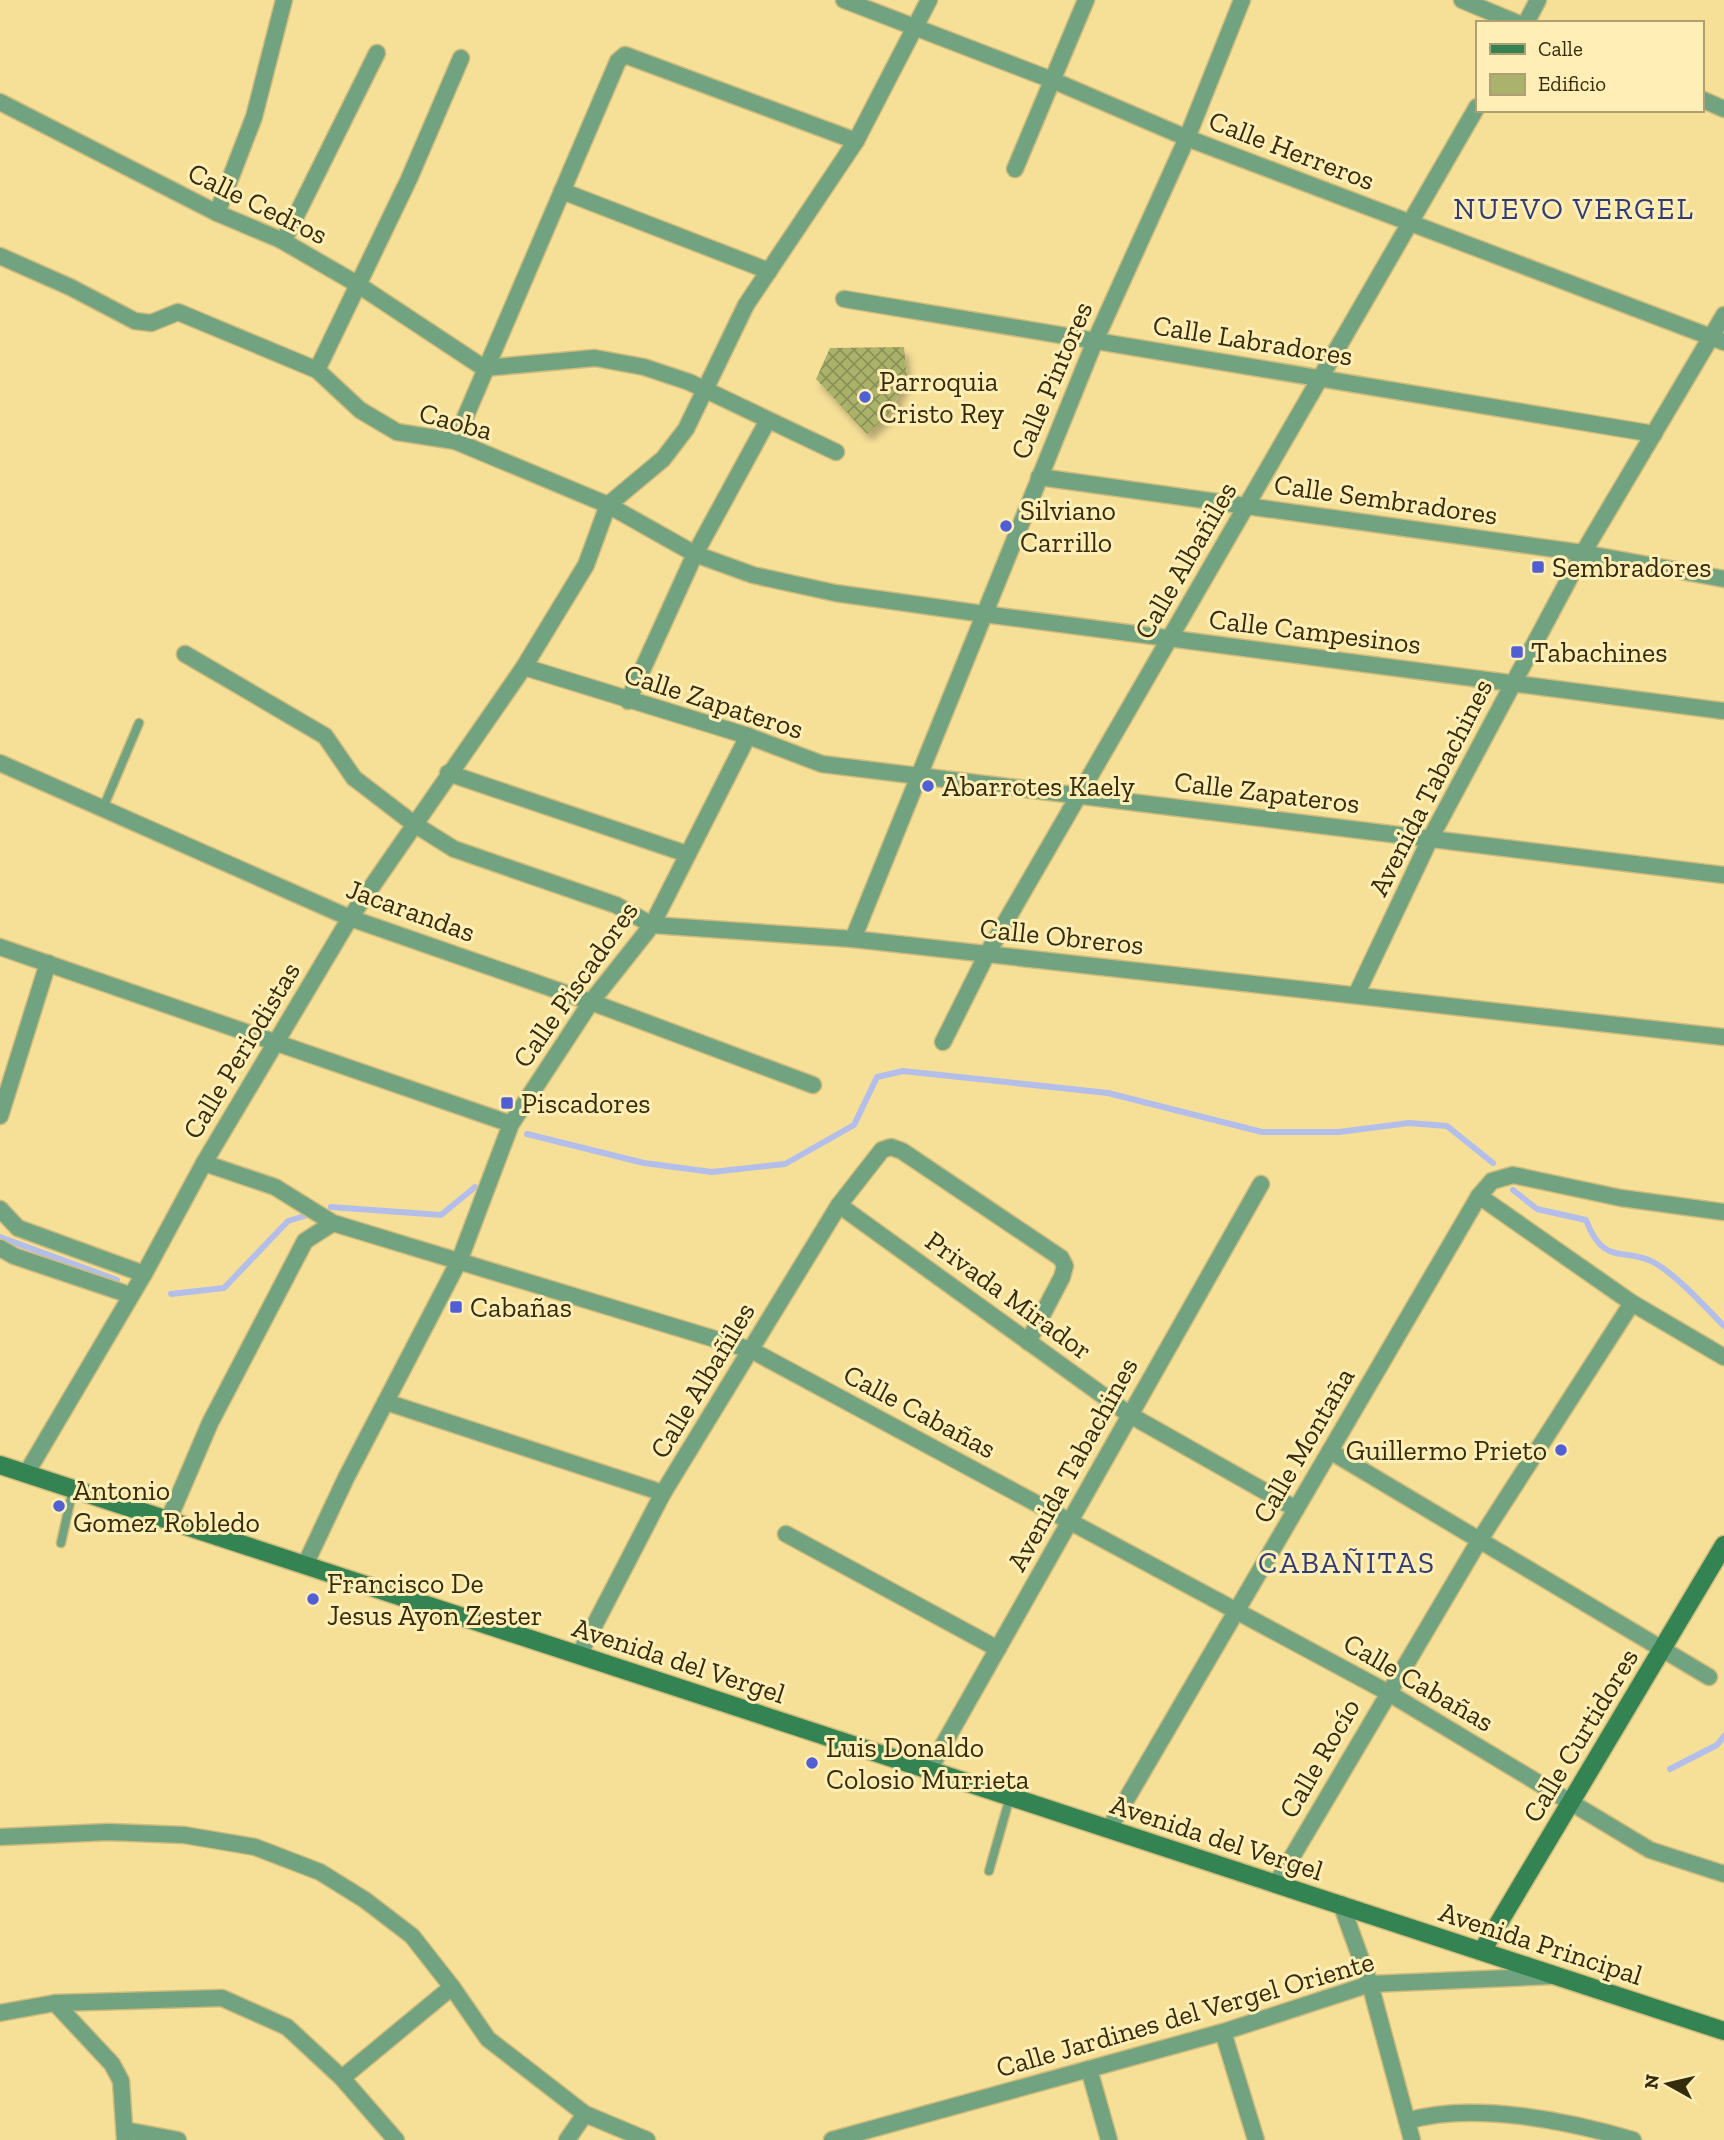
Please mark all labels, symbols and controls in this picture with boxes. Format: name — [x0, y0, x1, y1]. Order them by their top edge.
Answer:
legend — [1476, 21, 1703, 112]
text: Calle — [1538, 36, 1583, 61]
text: Edificio — [1538, 71, 1606, 96]
street label: Calle Herreros — [1204, 104, 1379, 197]
street label: Calle Cedros — [183, 156, 333, 251]
district label: NUEVO VERGEL — [1453, 191, 1695, 227]
street label: Calle Pintores — [1003, 296, 1099, 464]
street label: Calle Labradores — [1151, 308, 1355, 373]
place label: Parroquia Cristo Rey — [879, 365, 1005, 430]
marker: Parroquia Cristo Rey — [857, 389, 873, 405]
street label: Caoba — [416, 396, 497, 447]
street label: Calle Sembradores — [1272, 467, 1500, 532]
street label: Calle Albañiles — [1127, 476, 1244, 645]
place label: Silviano Carrillo — [1020, 494, 1116, 559]
marker: Silviano Carrillo — [998, 518, 1014, 534]
place label: Sembradores — [1552, 551, 1711, 584]
marker: Sembradores — [1530, 559, 1546, 575]
street label: Calle Campesinos — [1207, 602, 1423, 661]
place label: Tabachines — [1531, 636, 1667, 669]
marker: Tabachines — [1509, 644, 1525, 660]
street label: Calle Zapateros — [620, 657, 808, 746]
street label: Avenida Tabachines — [1362, 673, 1499, 901]
street label: Calle Zapateros — [1172, 765, 1362, 820]
place label: Abarrotes Kaely — [942, 770, 1135, 803]
marker: Abarrotes Kaely — [920, 778, 936, 794]
street label: Jacarandas — [342, 872, 480, 949]
street label: Calle Piscadores — [506, 895, 645, 1074]
street label: Calle Obreros — [978, 911, 1146, 962]
street label: Calle Periodistas — [176, 956, 307, 1145]
place label: Piscadores — [521, 1087, 651, 1120]
marker: Piscadores — [499, 1095, 515, 1111]
street label: Privada Mirador — [919, 1224, 1098, 1367]
place label: Cabañas — [470, 1291, 572, 1324]
street label: Calle Albañiles — [643, 1296, 762, 1464]
marker: Cabañas — [448, 1299, 464, 1315]
street label: Avenida Tabachines — [1000, 1352, 1145, 1577]
street label: Calle Cabañas — [838, 1357, 1002, 1465]
street label: Calle Montaña — [1246, 1361, 1361, 1529]
place label: Guillermo Prieto — [1346, 1434, 1547, 1467]
marker: Guillermo Prieto — [1553, 1442, 1569, 1458]
place label: Antonio Gomez Robledo — [73, 1474, 260, 1539]
marker: Antonio Gomez Robledo — [51, 1498, 67, 1514]
district label: CABAÑITAS — [1258, 1545, 1436, 1581]
place label: Francisco De Jesus Ayon Zester — [327, 1567, 542, 1632]
marker: Francisco De Jesus Ayon Zester — [305, 1591, 321, 1607]
street label: Avenida del Vergel — [568, 1611, 789, 1710]
street label: Calle Cabañas — [1338, 1626, 1500, 1739]
street label: Calle Curtidores — [1516, 1642, 1645, 1828]
street label: Calle Rocío — [1272, 1693, 1367, 1824]
place label: Luis Donaldo Colosio Murrieta — [826, 1731, 1030, 1796]
marker: Luis Donaldo Colosio Murrieta — [804, 1755, 820, 1771]
street label: Avenida del Vergel — [1106, 1788, 1327, 1887]
street label: Avenida Principal — [1435, 1895, 1647, 1992]
street label: Calle Jardines del Vergel Oriente — [992, 1945, 1378, 2084]
north arrow — [1633, 2049, 1703, 2119]
text: N — [1639, 2073, 1664, 2090]

